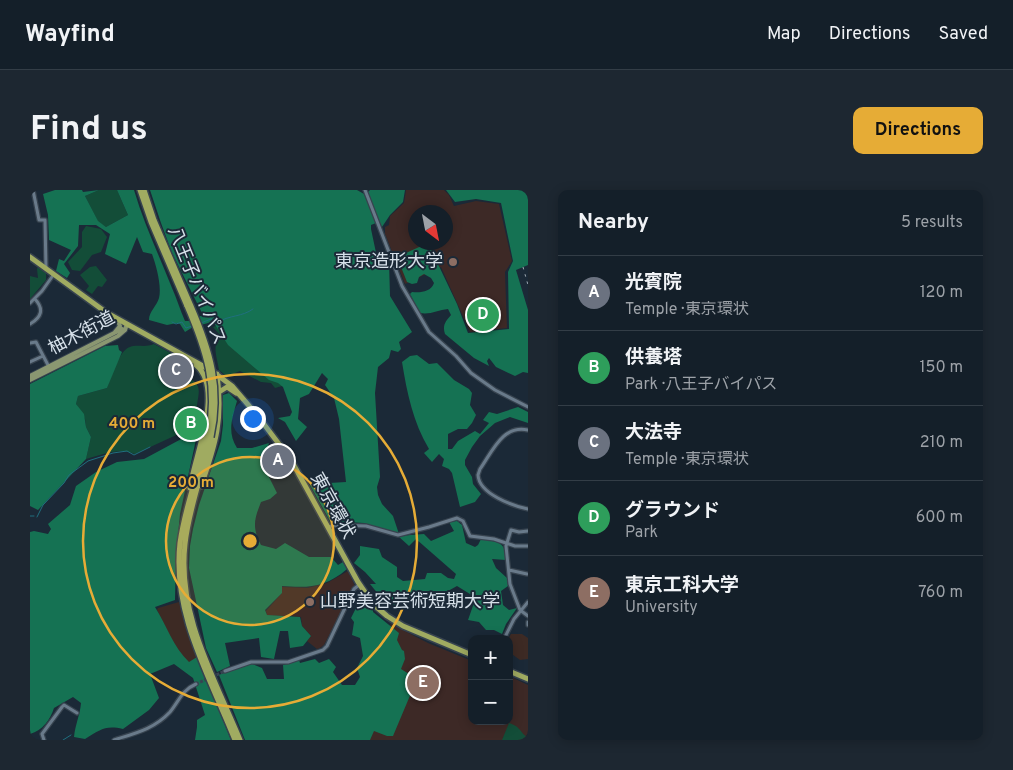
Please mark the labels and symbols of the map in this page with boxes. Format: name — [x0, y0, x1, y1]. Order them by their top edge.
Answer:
north arrow — [408, 205, 453, 250]
street label: 八王子バイパス — [162, 223, 230, 349]
place label: 東京造形大学 — [335, 251, 443, 274]
marker: 東京造形大学 — [447, 256, 459, 268]
pin: D — [467, 296, 499, 334]
street label: 柚木街道 — [45, 307, 119, 361]
pin: C — [160, 352, 192, 390]
pin: B — [175, 405, 207, 443]
your location — [240, 406, 266, 432]
text: 400 m — [109, 415, 155, 434]
pin: A — [262, 442, 294, 480]
street label: 東京環状 — [304, 469, 360, 543]
text: 200 m — [168, 474, 214, 493]
centre of rings — [241, 532, 259, 550]
place label: 山野美容芸術短期大学 — [320, 591, 500, 614]
marker: 山野美容芸術短期大学 — [304, 596, 316, 608]
pin: E — [407, 664, 439, 702]

